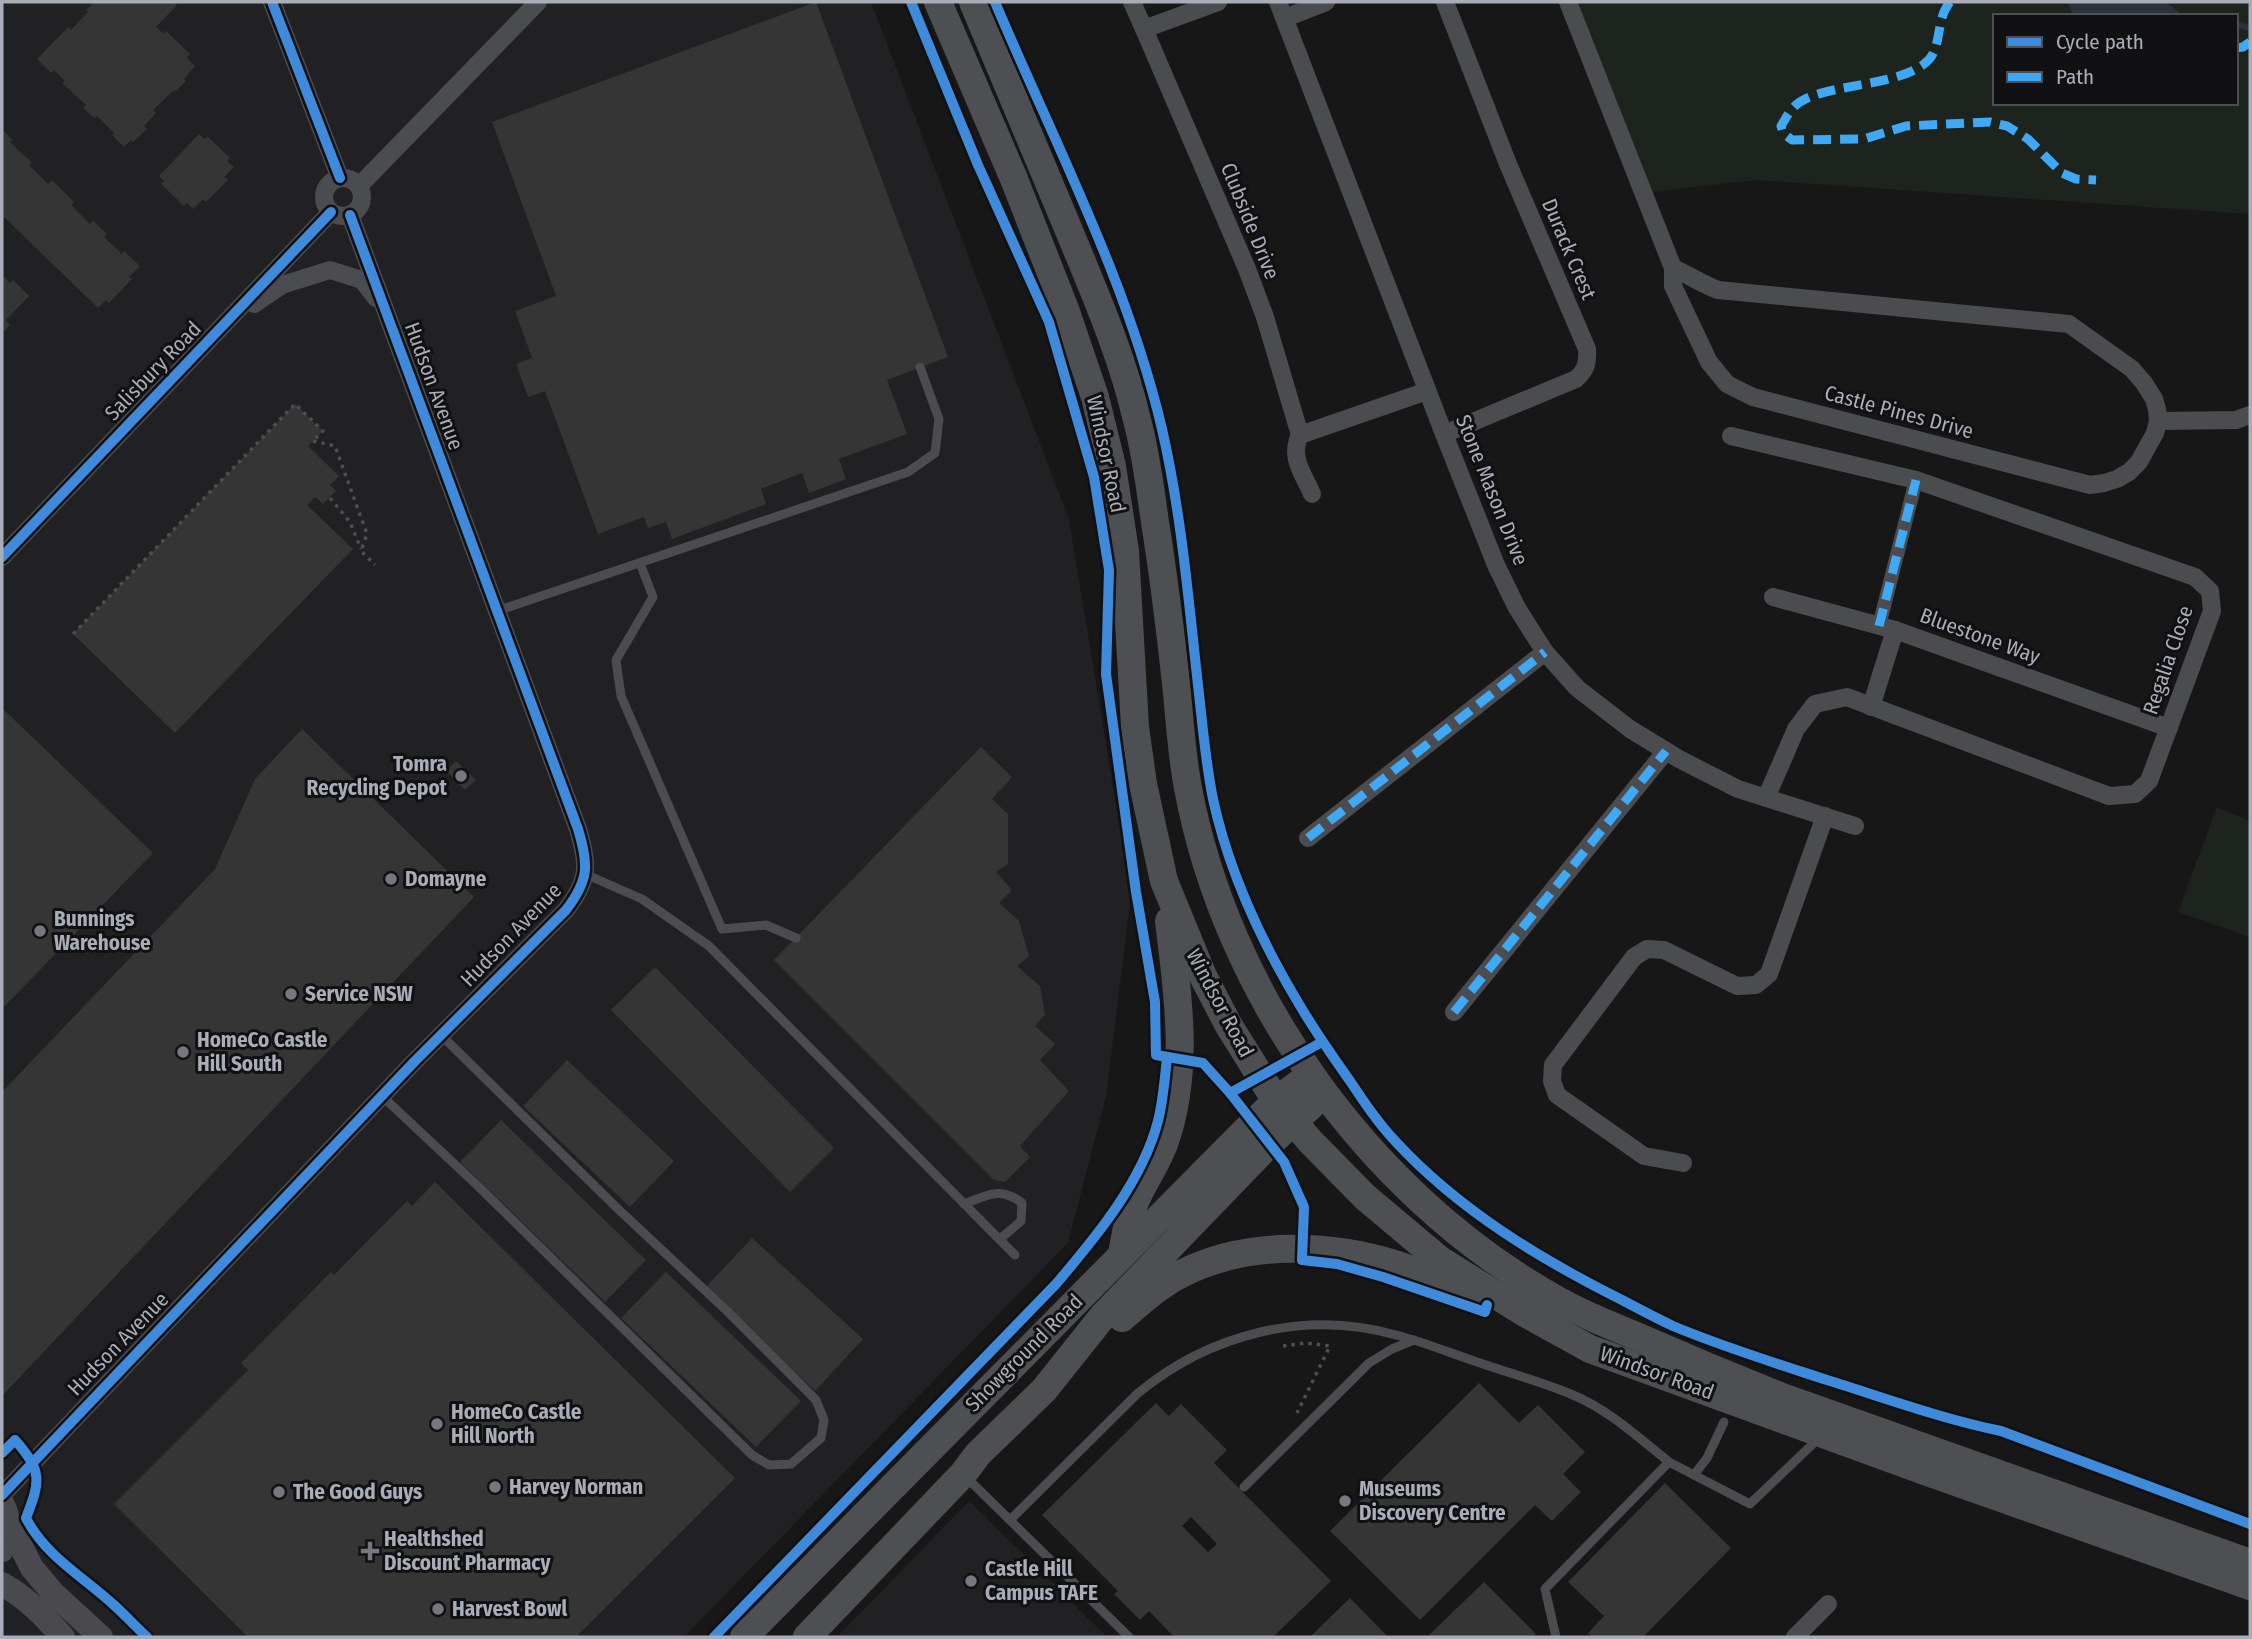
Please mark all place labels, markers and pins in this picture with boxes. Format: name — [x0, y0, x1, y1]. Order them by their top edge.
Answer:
place label: Tomra Recycling Depot — [307, 751, 448, 801]
marker: Tomra Recycling Depot — [453, 768, 469, 784]
place label: Domayne — [405, 866, 487, 892]
marker: Domayne — [383, 871, 399, 887]
place label: Bunnings Warehouse — [54, 906, 151, 956]
marker: Bunnings Warehouse — [32, 923, 48, 939]
place label: Service NSW — [305, 981, 414, 1007]
marker: Service NSW — [283, 986, 299, 1002]
place label: HomeCo Castle Hill South — [197, 1027, 328, 1077]
marker: HomeCo Castle Hill South — [175, 1044, 191, 1060]
place label: HomeCo Castle Hill North — [451, 1399, 582, 1449]
marker: HomeCo Castle Hill North — [429, 1416, 445, 1432]
place label: Harvey Norman — [509, 1474, 643, 1500]
place label: Museums Discovery Centre — [1359, 1476, 1506, 1526]
place label: The Good Guys — [293, 1479, 422, 1505]
marker: Harvey Norman — [487, 1479, 503, 1495]
marker: The Good Guys — [271, 1484, 287, 1500]
marker: Museums Discovery Centre — [1337, 1493, 1353, 1509]
place label: Healthshed Discount Pharmacy — [384, 1526, 551, 1576]
marker: Healthshed Discount Pharmacy — [362, 1543, 378, 1559]
place label: Castle Hill Campus TAFE — [985, 1556, 1098, 1606]
marker: Castle Hill Campus TAFE — [963, 1573, 979, 1589]
place label: Harvest Bowl — [452, 1596, 567, 1622]
marker: Harvest Bowl — [430, 1601, 446, 1617]

